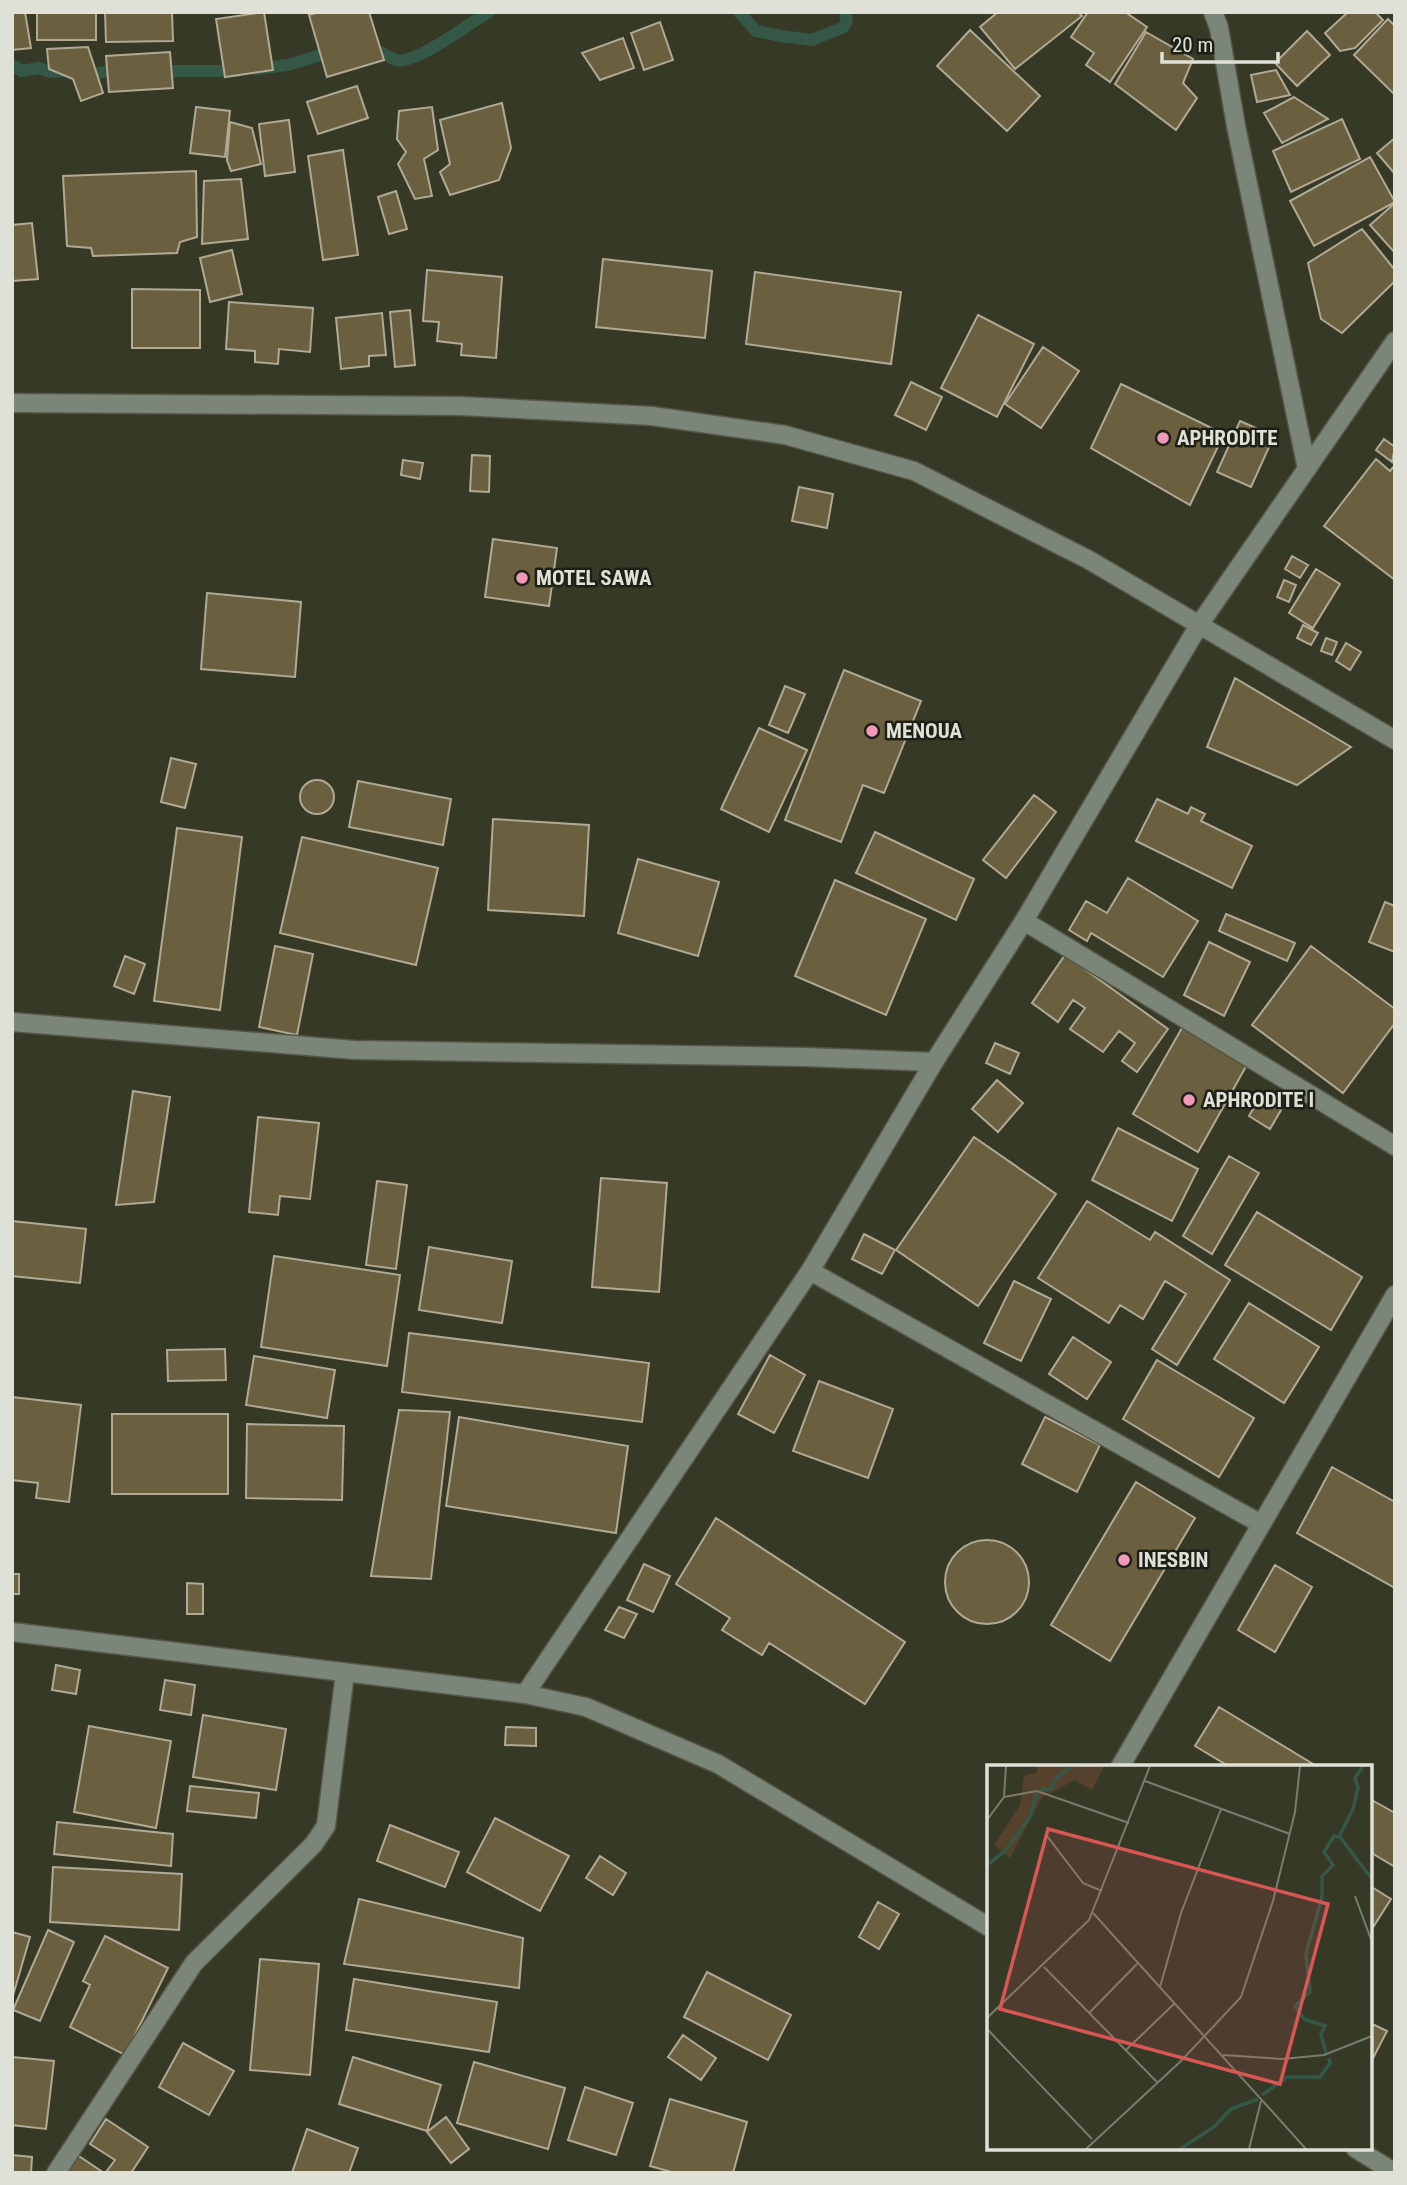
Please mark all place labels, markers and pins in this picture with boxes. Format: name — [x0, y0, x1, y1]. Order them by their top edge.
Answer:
place label: APHRODITE — [1177, 426, 1278, 450]
marker: APHRODITE — [1155, 430, 1171, 446]
place label: MOTEL SAWA — [536, 566, 652, 590]
marker: MOTEL SAWA — [514, 570, 530, 586]
place label: MENOUA — [886, 719, 963, 743]
marker: MENOUA — [864, 723, 880, 739]
place label: APHRODITE I — [1203, 1088, 1314, 1112]
marker: APHRODITE I — [1181, 1092, 1197, 1108]
place label: INESBIN — [1138, 1548, 1208, 1572]
marker: INESBIN — [1116, 1552, 1132, 1568]

